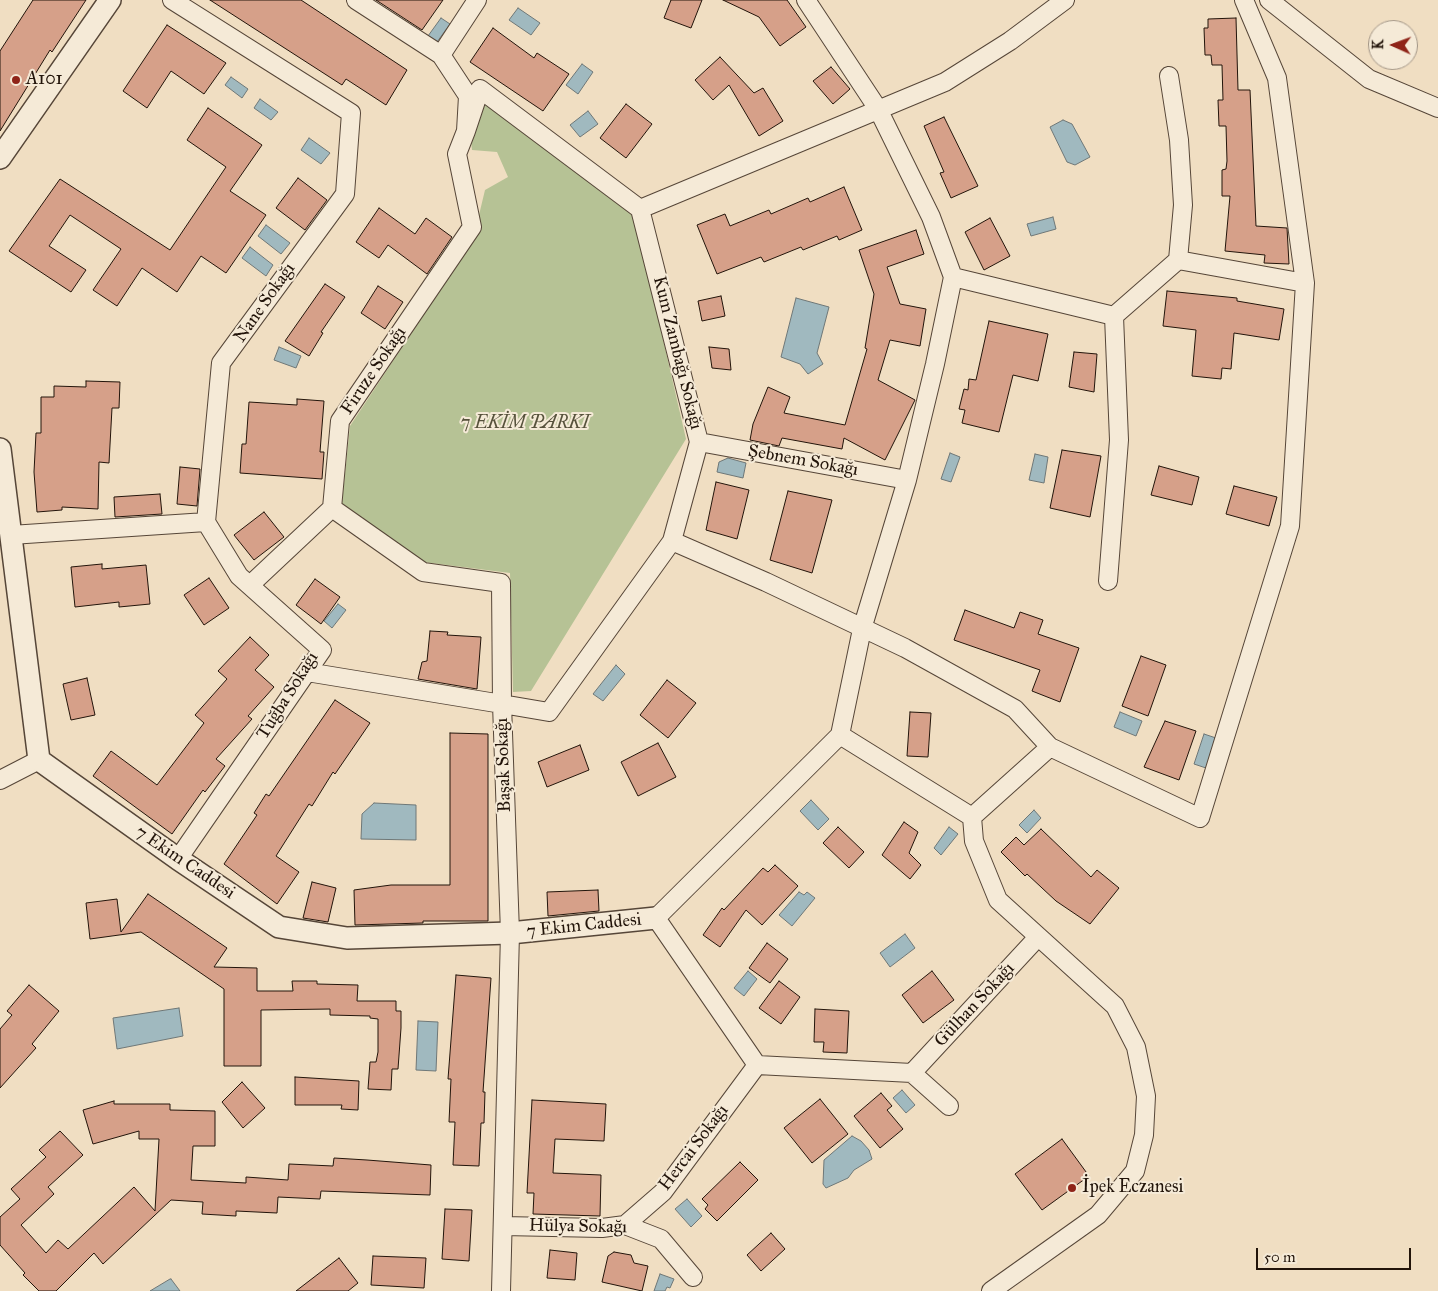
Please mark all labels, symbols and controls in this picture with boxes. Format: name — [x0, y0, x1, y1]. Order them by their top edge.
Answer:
north arrow — [1368, 20, 1418, 70]
text: K — [1370, 39, 1387, 50]
place label: A101 — [26, 69, 63, 91]
marker: A101 — [10, 74, 22, 86]
street label: Nane Sokağı — [230, 259, 300, 347]
street label: Kum Zambağı Sokağı — [647, 274, 707, 432]
street label: Firuze Sokağı — [337, 323, 411, 419]
park label: 7 EKİM PARKI — [461, 413, 589, 435]
street label: Şebnem Sokağı — [746, 441, 860, 481]
street label: Tuğba Sokağı — [253, 648, 323, 744]
street label: Başak Sokağı — [492, 717, 516, 813]
street label: 7 Ekim Caddesi — [131, 822, 239, 904]
street label: 7 Ekim Caddesi — [525, 909, 643, 943]
street label: Gülhan Sokağı — [930, 958, 1020, 1052]
street label: Hercai Sokağı — [655, 1101, 733, 1195]
place label: İpek Eczanesi — [1082, 1177, 1184, 1199]
marker: İpek Eczanesi — [1066, 1182, 1078, 1194]
street label: Hülya Sokağı — [529, 1215, 627, 1239]
scale bar — [1258, 1238, 1413, 1270]
text: 50 m — [1264, 1248, 1296, 1266]

